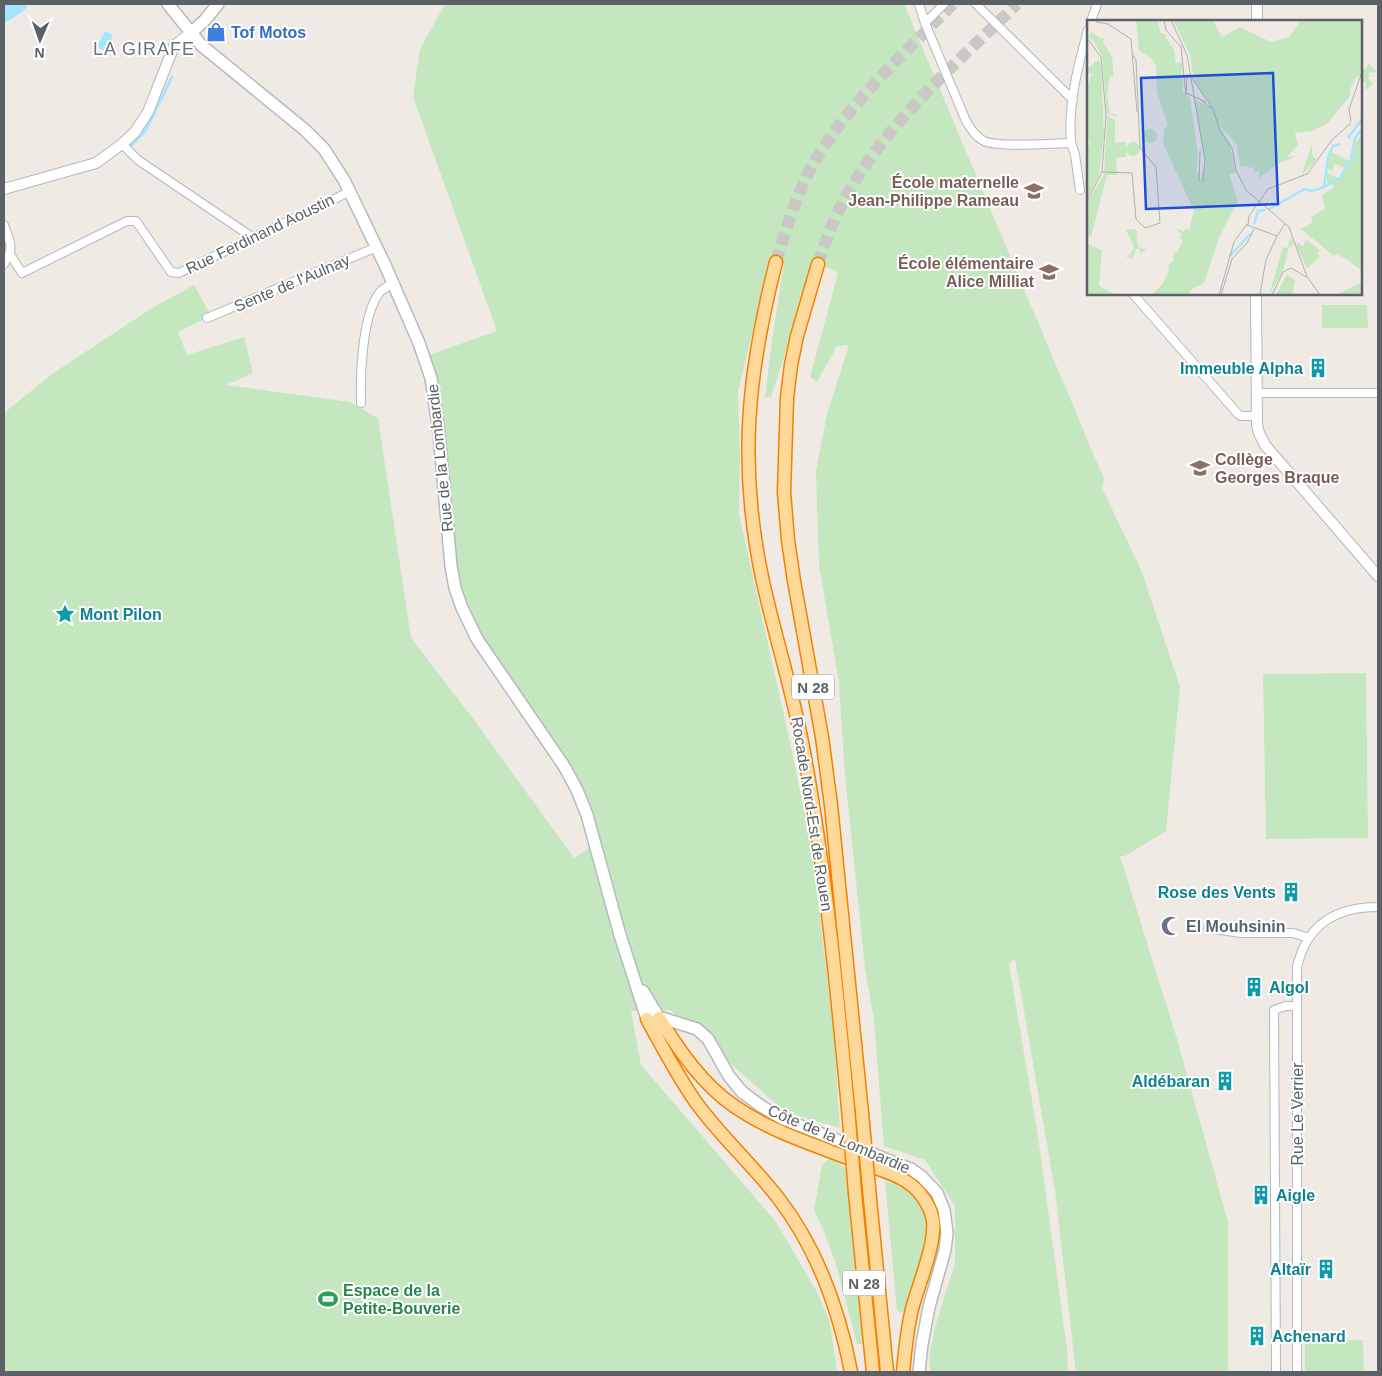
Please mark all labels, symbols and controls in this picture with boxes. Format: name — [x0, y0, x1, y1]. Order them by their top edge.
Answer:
north arrow — [15, 15, 65, 65]
inset map — [1087, 20, 1362, 295]
shop icon: Tof Motos — [205, 21, 227, 43]
place label: Tof Motos — [231, 24, 306, 41]
district label: LA GIRAFE — [93, 39, 195, 59]
text: N — [34, 45, 45, 61]
place label: École maternelle Jean-Philippe Rameau — [848, 173, 1019, 209]
school or university icon: École maternelle Jean-Philippe Rameau — [1023, 180, 1045, 202]
street label: Rue Ferdinand Aoustin — [183, 191, 337, 277]
street label: Sente de l'Aulnay — [232, 251, 352, 315]
place label: École élémentaire Alice Milliat — [898, 254, 1035, 290]
school or university icon: École élémentaire Alice Milliat — [1038, 261, 1060, 283]
building icon: Immeuble Alpha — [1307, 357, 1329, 379]
place label: Immeuble Alpha — [1180, 360, 1303, 377]
street label: Rue de la Lombardie — [424, 383, 456, 533]
place label: Collège Georges Braque — [1215, 451, 1340, 486]
school or university icon: Collège Georges Braque — [1189, 457, 1211, 479]
place icon: Mont Pilon — [54, 603, 76, 625]
place label: Mont Pilon — [80, 606, 162, 623]
road number: N 28 — [792, 674, 834, 700]
street label: Rocade Nord-Est de Rouen — [788, 716, 836, 912]
building icon: Rose des Vents — [1280, 881, 1302, 903]
place label: Rose des Vents — [1158, 884, 1276, 901]
mosque icon: El Mouhsinin — [1160, 915, 1182, 937]
place label: El Mouhsinin — [1186, 918, 1286, 935]
building icon: Algol — [1243, 976, 1265, 998]
place label: Algol — [1269, 979, 1309, 996]
street label: Rue Le Verrier — [1289, 1062, 1306, 1166]
building icon: Aldébaran — [1214, 1070, 1236, 1092]
place label: Aldébaran — [1132, 1073, 1210, 1090]
street label: Côte de la Lombardie — [765, 1101, 913, 1177]
building icon: Aigle — [1250, 1184, 1272, 1206]
place label: Aigle — [1276, 1187, 1315, 1204]
building icon: Altaïr — [1315, 1258, 1337, 1280]
place label: Altaïr — [1270, 1261, 1311, 1278]
road number: N 28 — [843, 1270, 885, 1296]
place label: Espace de la Petite-Bouverie — [343, 1282, 460, 1317]
sports icon: Espace de la Petite-Bouverie — [317, 1288, 339, 1310]
building icon: Achenard — [1246, 1325, 1268, 1347]
place label: Achenard — [1272, 1328, 1346, 1345]

